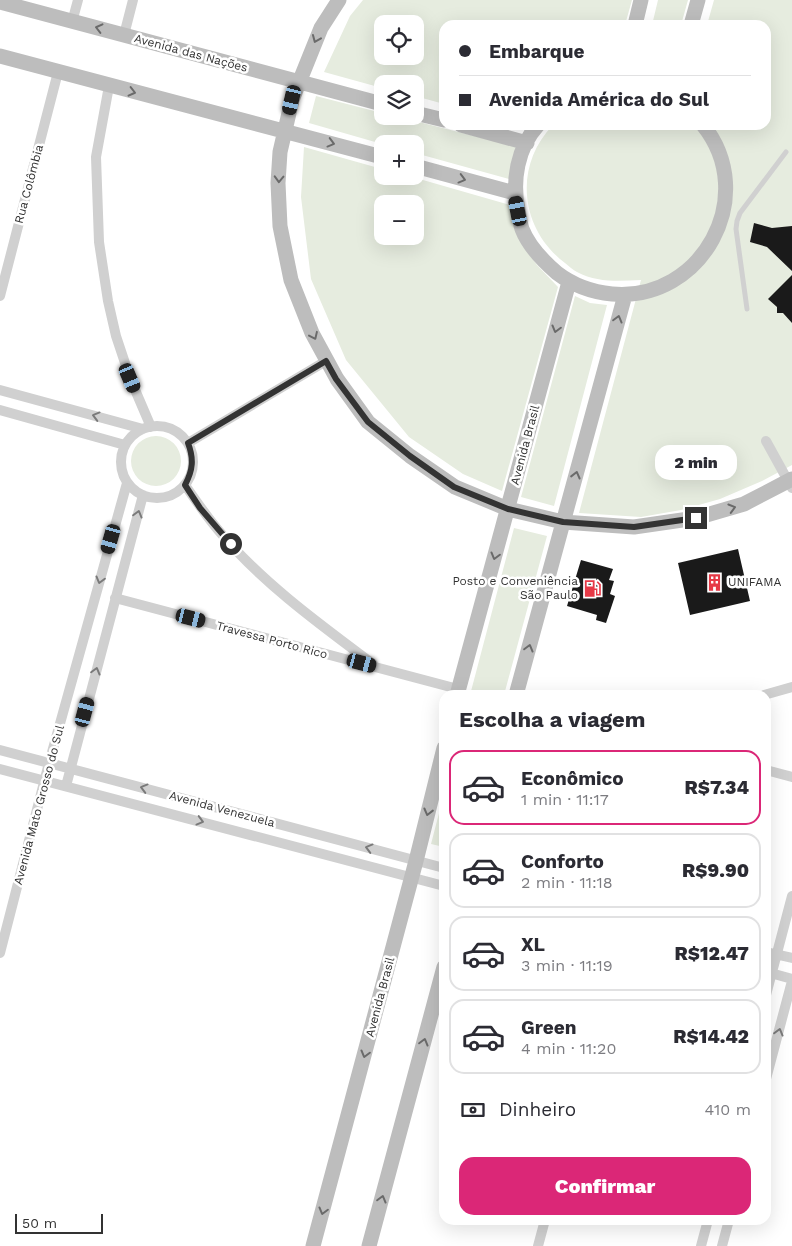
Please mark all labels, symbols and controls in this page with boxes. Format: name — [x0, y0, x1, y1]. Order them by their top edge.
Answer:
map controls — [374, 15, 424, 245]
button: locate — [374, 15, 424, 65]
one-way arrow — [96, 24, 104, 34]
street label: Avenida das Nações — [133, 31, 249, 75]
one-way arrow — [312, 34, 322, 43]
text: Embarque — [489, 40, 584, 63]
button: layers — [374, 75, 424, 125]
car — [281, 84, 302, 116]
one-way arrow — [127, 86, 135, 96]
text: Avenida América do Sul — [489, 88, 709, 111]
button: + — [374, 135, 424, 185]
one-way arrow — [327, 138, 335, 148]
street label: Rua Colômbia — [12, 143, 46, 225]
one-way arrow — [458, 173, 466, 184]
one-way arrow — [273, 175, 284, 183]
button: − — [374, 195, 424, 245]
car — [507, 195, 528, 227]
one-way arrow — [612, 314, 623, 323]
one-way arrow — [552, 325, 562, 333]
one-way arrow — [307, 331, 318, 340]
car — [117, 361, 142, 395]
street label: Avenida Brasil — [508, 403, 542, 486]
one-way arrow — [92, 411, 100, 422]
callout: 2 min — [655, 446, 737, 480]
text: 2 min — [674, 453, 718, 472]
one-way arrow — [570, 472, 580, 480]
one-way arrow — [727, 503, 735, 513]
route end — [685, 507, 707, 529]
one-way arrow — [132, 509, 143, 518]
car — [99, 523, 122, 555]
route start — [220, 533, 242, 555]
one-way arrow — [490, 551, 501, 560]
building icon: UNIFAMA — [704, 572, 724, 592]
place label: Posto e Conveniência São Paulo — [452, 574, 578, 602]
place label: UNIFAMA — [728, 575, 782, 589]
one-way arrow — [95, 576, 106, 585]
fuel station icon: Posto e Conveniência São Paulo — [582, 578, 602, 598]
car — [174, 607, 207, 629]
street label: Travessa Porto Rico — [215, 618, 329, 662]
one-way arrow — [523, 643, 534, 652]
car — [345, 652, 378, 674]
one-way arrow — [90, 666, 101, 675]
car — [73, 696, 96, 728]
text: Escolha a viagem — [459, 707, 646, 732]
street label: Avenida Mato Grosso do Sul — [11, 723, 67, 886]
icon: car — [461, 765, 506, 810]
text: Econômico — [521, 767, 624, 790]
text: R$7.34 — [684, 776, 749, 799]
one-way arrow — [141, 784, 149, 794]
street label: Avenida Venezuela — [168, 788, 277, 830]
text: 1 min · 11:17 — [521, 790, 609, 809]
one-way arrow — [423, 807, 434, 816]
one-way arrow — [195, 816, 203, 826]
one-way arrow — [364, 843, 373, 854]
icon: car — [461, 848, 506, 893]
text: Conforto — [521, 850, 604, 873]
text: R$9.90 — [682, 859, 749, 882]
text: 2 min · 11:18 — [521, 873, 613, 892]
icon: car — [461, 931, 506, 976]
text: XL — [521, 933, 545, 956]
text: R$12.47 — [674, 942, 749, 965]
street label: Avenida Brasil — [363, 955, 397, 1038]
text: 3 min · 11:19 — [521, 956, 613, 975]
icon: car — [461, 1014, 506, 1059]
text: Green — [521, 1016, 577, 1039]
text: R$14.42 — [673, 1025, 749, 1048]
one-way arrow — [773, 1028, 783, 1036]
one-way arrow — [418, 1037, 429, 1046]
text: 4 min · 11:20 — [521, 1039, 616, 1058]
one-way arrow — [360, 1049, 370, 1057]
icon: cash — [459, 1096, 487, 1124]
text: Dinheiro — [499, 1098, 576, 1121]
text: 410 m — [705, 1100, 751, 1119]
button: Confirmar — [459, 1157, 751, 1215]
one-way arrow — [376, 1194, 387, 1203]
one-way arrow — [318, 1206, 328, 1214]
scale bar — [15, 1211, 102, 1234]
text: 50 m — [22, 1215, 57, 1231]

